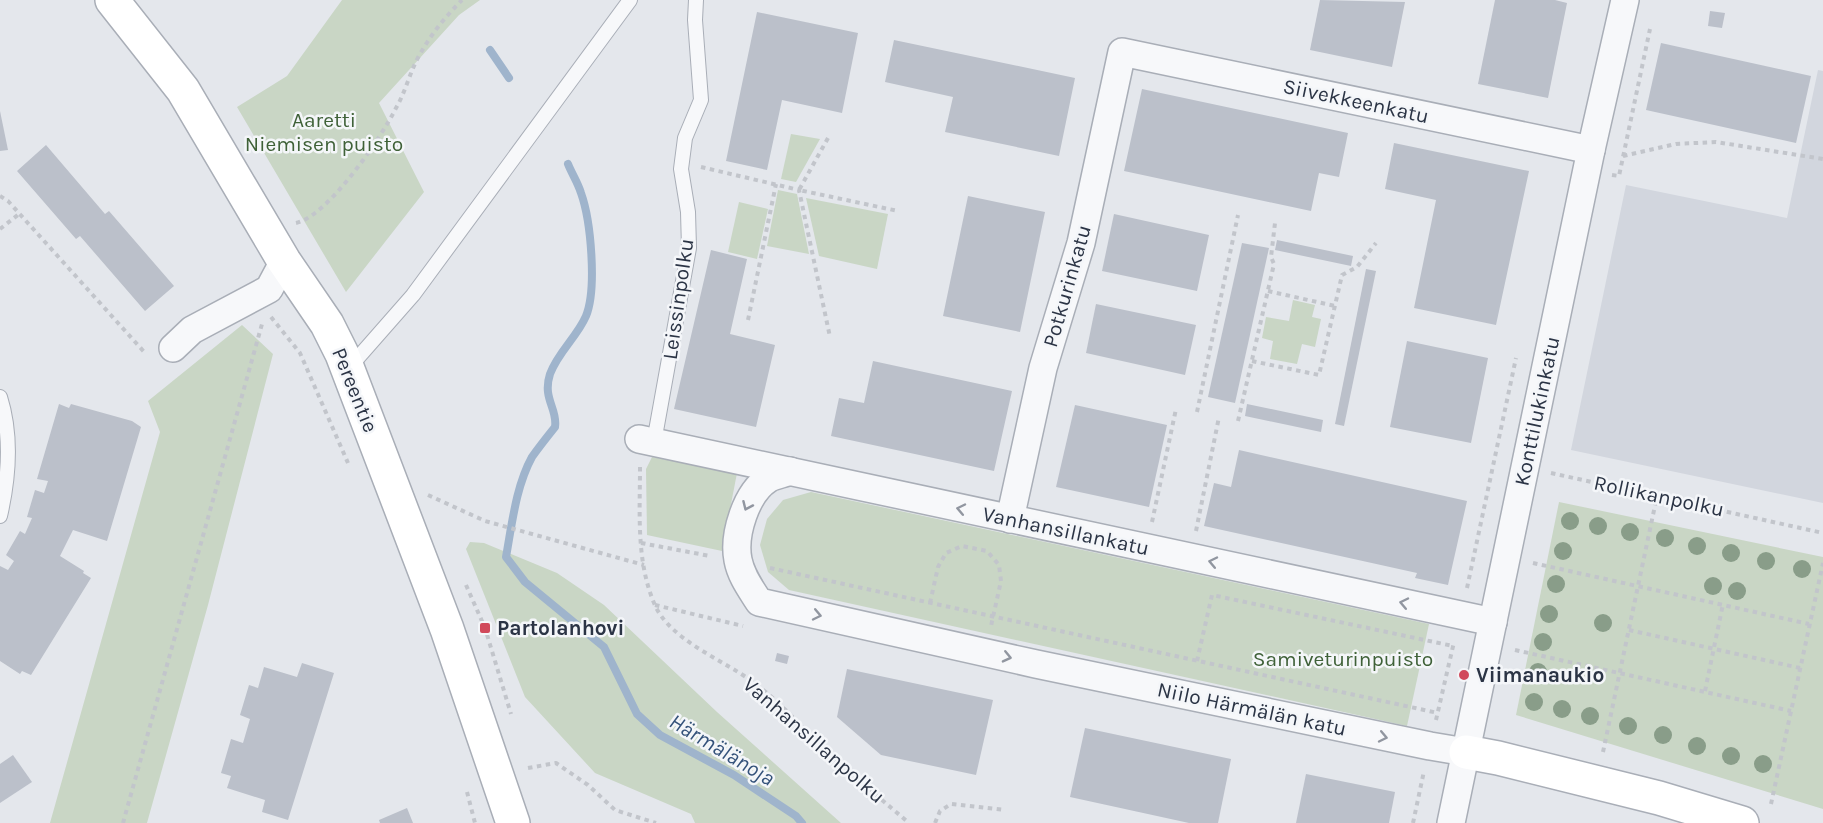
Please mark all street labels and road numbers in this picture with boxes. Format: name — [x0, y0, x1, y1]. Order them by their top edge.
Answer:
street label: Siivekkeenkatu — [1281, 74, 1431, 128]
street label: Potkurinkatu — [1038, 222, 1096, 350]
street label: Leissinpolku — [658, 237, 698, 361]
street label: Konttilukinkatu — [1509, 334, 1565, 488]
street label: Pereentie — [327, 344, 383, 436]
street label: Rollikanpolku — [1592, 470, 1726, 522]
street label: Vanhansillankatu — [981, 502, 1151, 560]
street label: Vanhansillanpolku — [738, 672, 890, 808]
street label: Niilo Härmälän katu — [1155, 677, 1349, 741]

